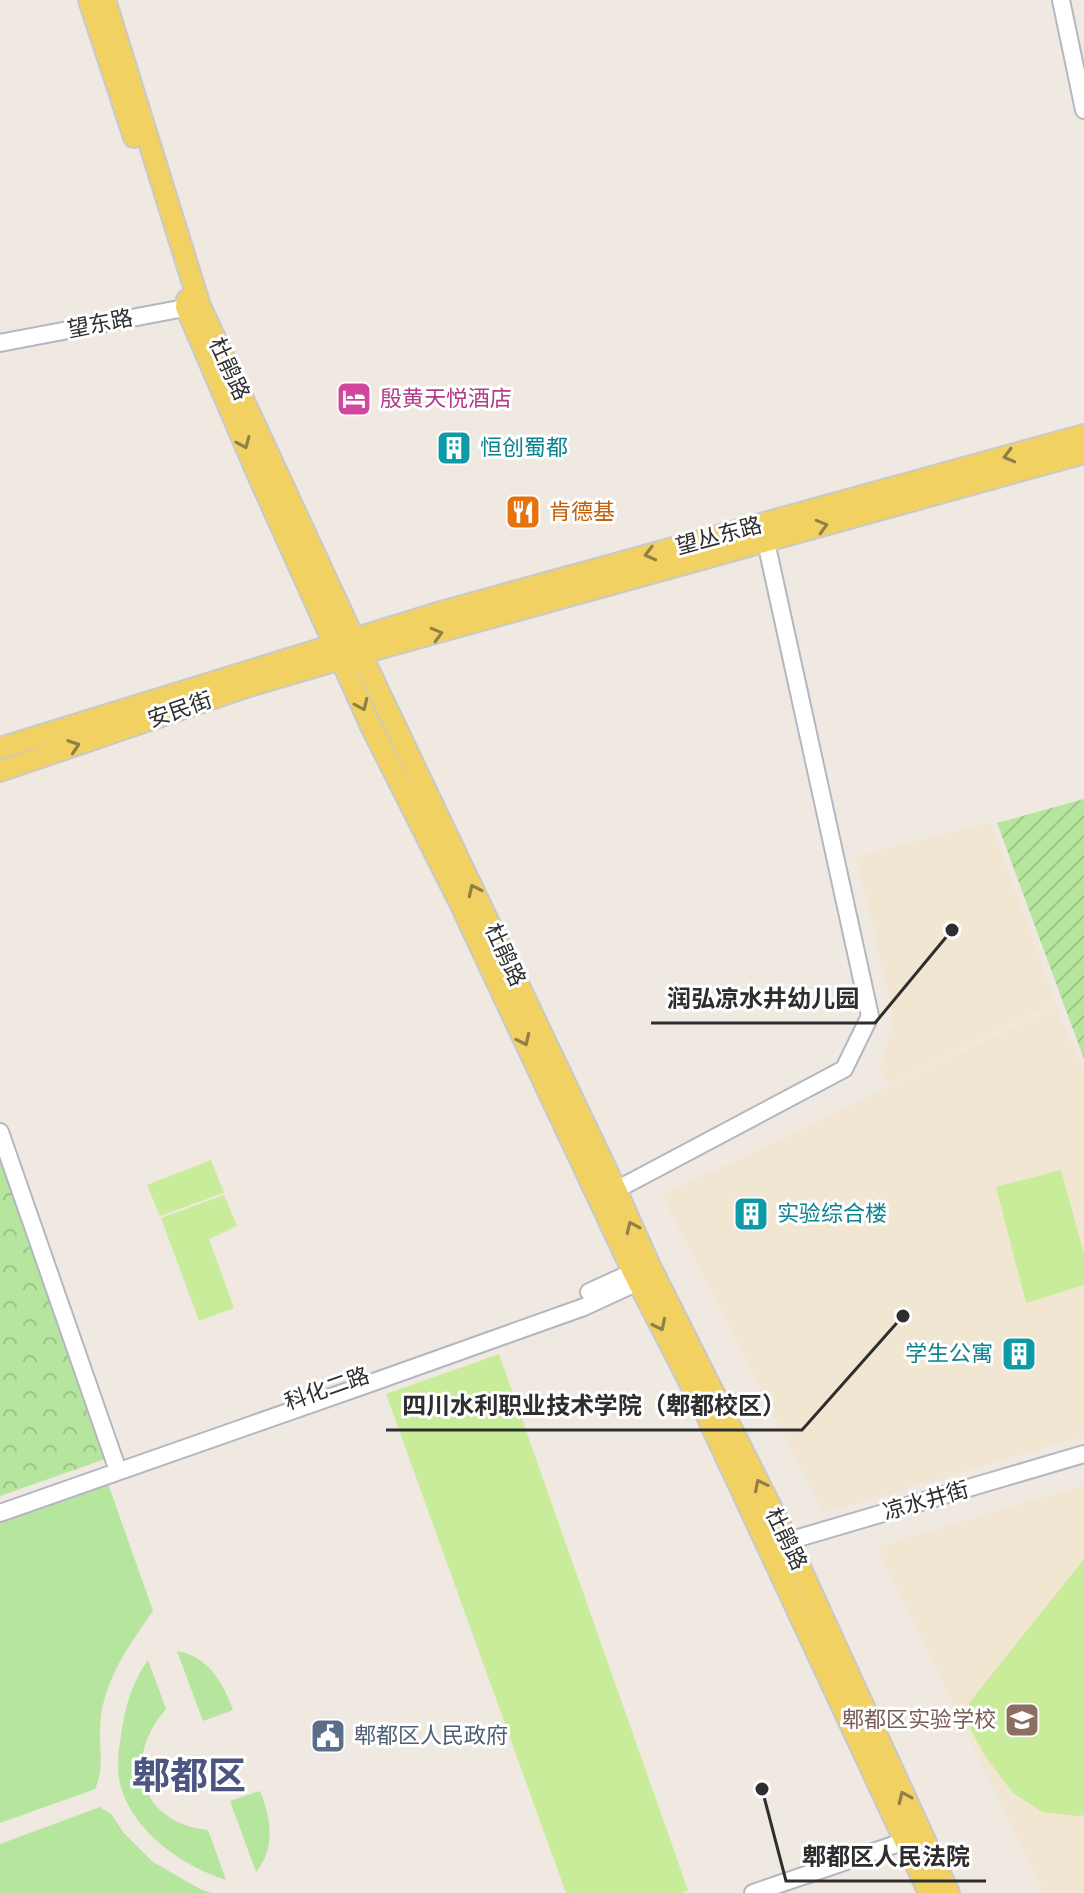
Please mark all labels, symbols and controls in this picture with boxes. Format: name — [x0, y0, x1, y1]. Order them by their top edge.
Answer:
street label: 望东路 — [65, 303, 135, 345]
street label: 杜鹃路 — [201, 333, 257, 405]
hotel icon: 殷黄天悦酒店 — [335, 380, 373, 418]
place label: 殷黄天悦酒店 — [380, 384, 512, 414]
building icon: 恒创蜀都 — [435, 429, 473, 467]
place label: 恒创蜀都 — [480, 433, 568, 463]
one-way arrow — [234, 434, 250, 449]
one-way arrow — [1002, 447, 1016, 463]
restaurant icon: 肯德基 — [504, 493, 542, 531]
place label: 肯德基 — [549, 497, 615, 527]
street label: 望丛东路 — [673, 510, 765, 562]
one-way arrow — [814, 519, 828, 535]
one-way arrow — [644, 545, 658, 562]
one-way arrow — [429, 626, 443, 643]
street label: 安民街 — [144, 685, 216, 735]
one-way arrow — [352, 697, 368, 711]
one-way arrow — [66, 740, 80, 756]
one-way arrow — [468, 884, 484, 899]
street label: 杜鹃路 — [477, 919, 533, 991]
callout: 润弘凉水井幼儿园 — [651, 975, 875, 1023]
text: 润弘凉水井幼儿园 — [667, 983, 859, 1015]
one-way arrow — [514, 1032, 530, 1047]
building icon: 实验综合楼 — [732, 1195, 770, 1233]
place label: 实验综合楼 — [777, 1199, 887, 1229]
one-way arrow — [626, 1221, 642, 1235]
one-way arrow — [650, 1317, 666, 1332]
building icon: 学生公寓 — [1000, 1335, 1038, 1373]
place label: 学生公寓 — [905, 1339, 993, 1369]
street label: 科化二路 — [281, 1360, 373, 1418]
callout: 四川水利职业技术学院（郫都校区） — [386, 1382, 802, 1430]
text: 四川水利职业技术学院（郫都校区） — [402, 1390, 786, 1422]
street label: 凉水井街 — [880, 1474, 972, 1528]
one-way arrow — [754, 1478, 770, 1493]
street label: 杜鹃路 — [758, 1503, 814, 1575]
school or university icon: 郫都区实验学校 — [1003, 1701, 1041, 1739]
place label: 郫都区实验学校 — [842, 1705, 996, 1735]
public building icon: 郫都区人民政府 — [309, 1717, 347, 1755]
place label: 郫都区人民政府 — [354, 1721, 508, 1751]
district label: 郫都区 — [132, 1751, 246, 1802]
one-way arrow — [898, 1791, 914, 1805]
callout: 郫都区人民法院 — [786, 1833, 986, 1881]
text: 郫都区人民法院 — [802, 1841, 970, 1873]

